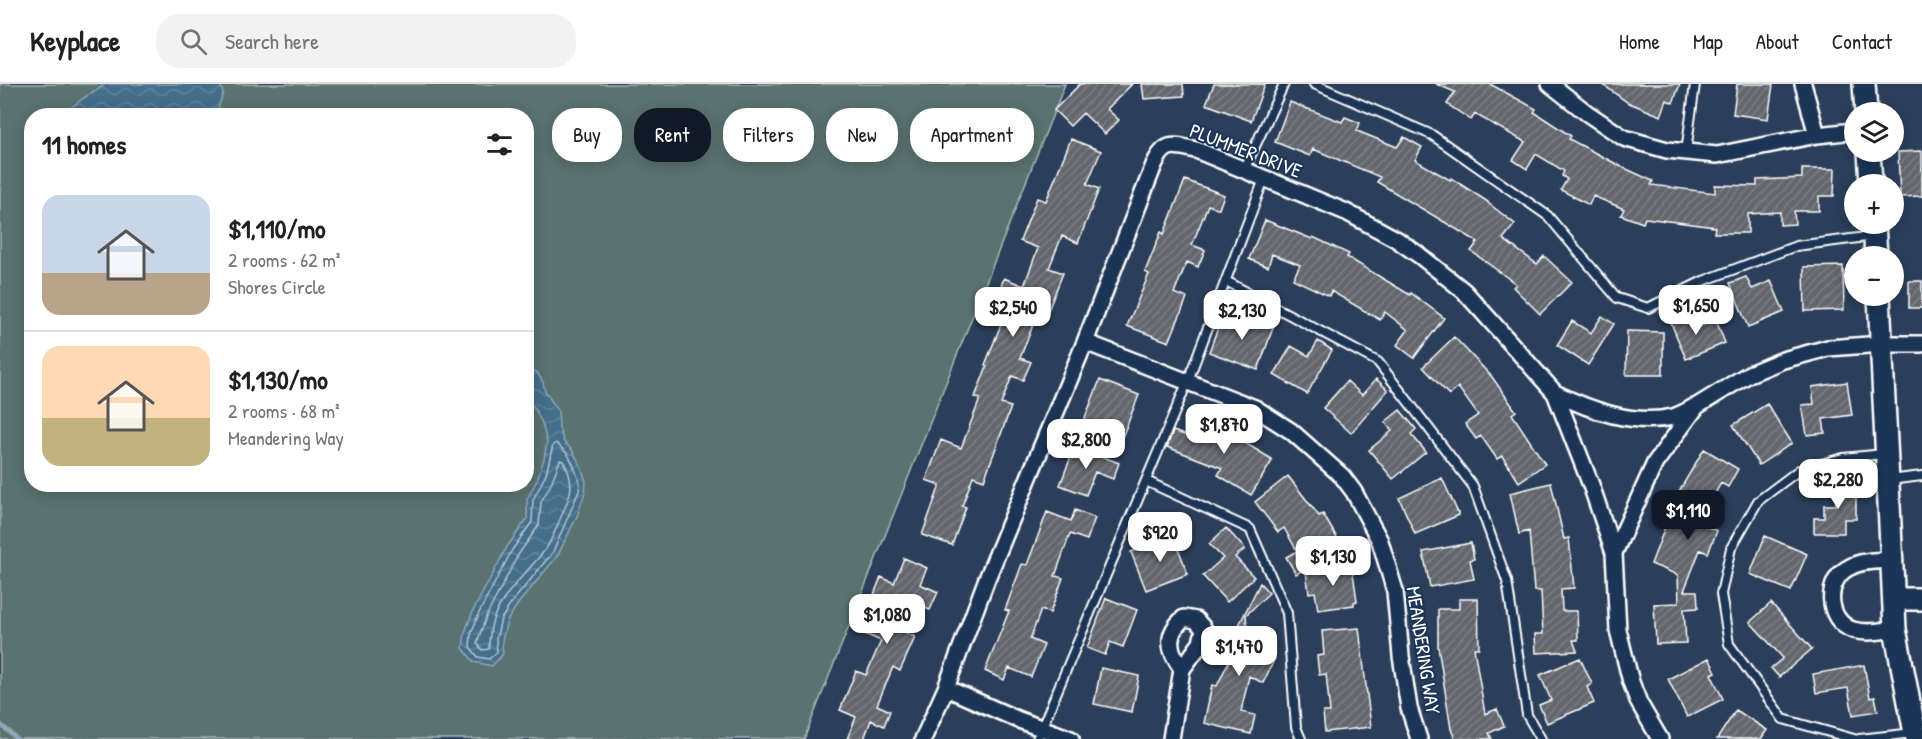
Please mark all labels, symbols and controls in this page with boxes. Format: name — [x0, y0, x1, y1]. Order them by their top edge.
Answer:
search box — [156, 14, 576, 68]
text: Keyplace — [30, 22, 120, 60]
icon: search — [177, 25, 210, 58]
text: Search here — [225, 26, 319, 56]
text: Home — [1619, 27, 1660, 56]
text: Map — [1693, 27, 1723, 56]
text: About — [1756, 27, 1799, 56]
text: Contact — [1832, 27, 1892, 56]
map controls — [1844, 102, 1904, 306]
button: layers — [1844, 102, 1904, 162]
chip: Buy — [552, 108, 622, 162]
chip: Rent — [634, 108, 711, 162]
chip: Filters — [723, 108, 814, 162]
chip: New — [826, 108, 898, 162]
chip: Apartment — [910, 108, 1034, 162]
street label: PLUMMER DRIVE — [1186, 116, 1306, 184]
text: 11 homes — [42, 127, 126, 162]
icon: filters — [483, 128, 516, 161]
button: + — [1844, 174, 1904, 234]
text: $1,110/mo — [228, 211, 326, 246]
icon: home — [90, 219, 162, 291]
text: 2 rooms · 62 m² — [228, 246, 340, 273]
button: − — [1844, 246, 1904, 306]
text: Shores Circle — [228, 273, 326, 300]
pin: $1,650 — [1647, 285, 1745, 336]
pin: $2,540 — [964, 287, 1062, 338]
pin: $2,130 — [1193, 290, 1291, 341]
text: $1,650 — [1673, 291, 1719, 318]
text: $2,540 — [989, 293, 1037, 320]
text: $2,130 — [1218, 296, 1266, 323]
text: $1,130/mo — [228, 362, 328, 397]
icon: home — [90, 370, 162, 442]
text: 2 rooms · 68 m² — [228, 397, 340, 424]
pin: $1,870 — [1175, 404, 1273, 455]
text: $1,870 — [1200, 410, 1248, 437]
pin: $2,800 — [1037, 419, 1135, 470]
text: Meandering Way — [228, 424, 344, 451]
text: $2,800 — [1061, 425, 1111, 452]
pin: $2,280 — [1789, 459, 1887, 510]
text: $2,280 — [1813, 465, 1863, 492]
pin: $1,110 — [1639, 490, 1737, 541]
text: $1,110 — [1666, 496, 1710, 523]
pin: $920 — [1124, 512, 1196, 563]
text: $920 — [1142, 518, 1178, 545]
pin: $1,130 — [1284, 536, 1382, 587]
text: $1,130 — [1310, 542, 1356, 569]
street label: MEANDERING WAY — [1401, 584, 1447, 716]
pin: $1,080 — [838, 594, 936, 645]
text: $1,080 — [863, 600, 911, 627]
pin: $1,470 — [1190, 626, 1288, 677]
text: $1,470 — [1215, 632, 1263, 659]

